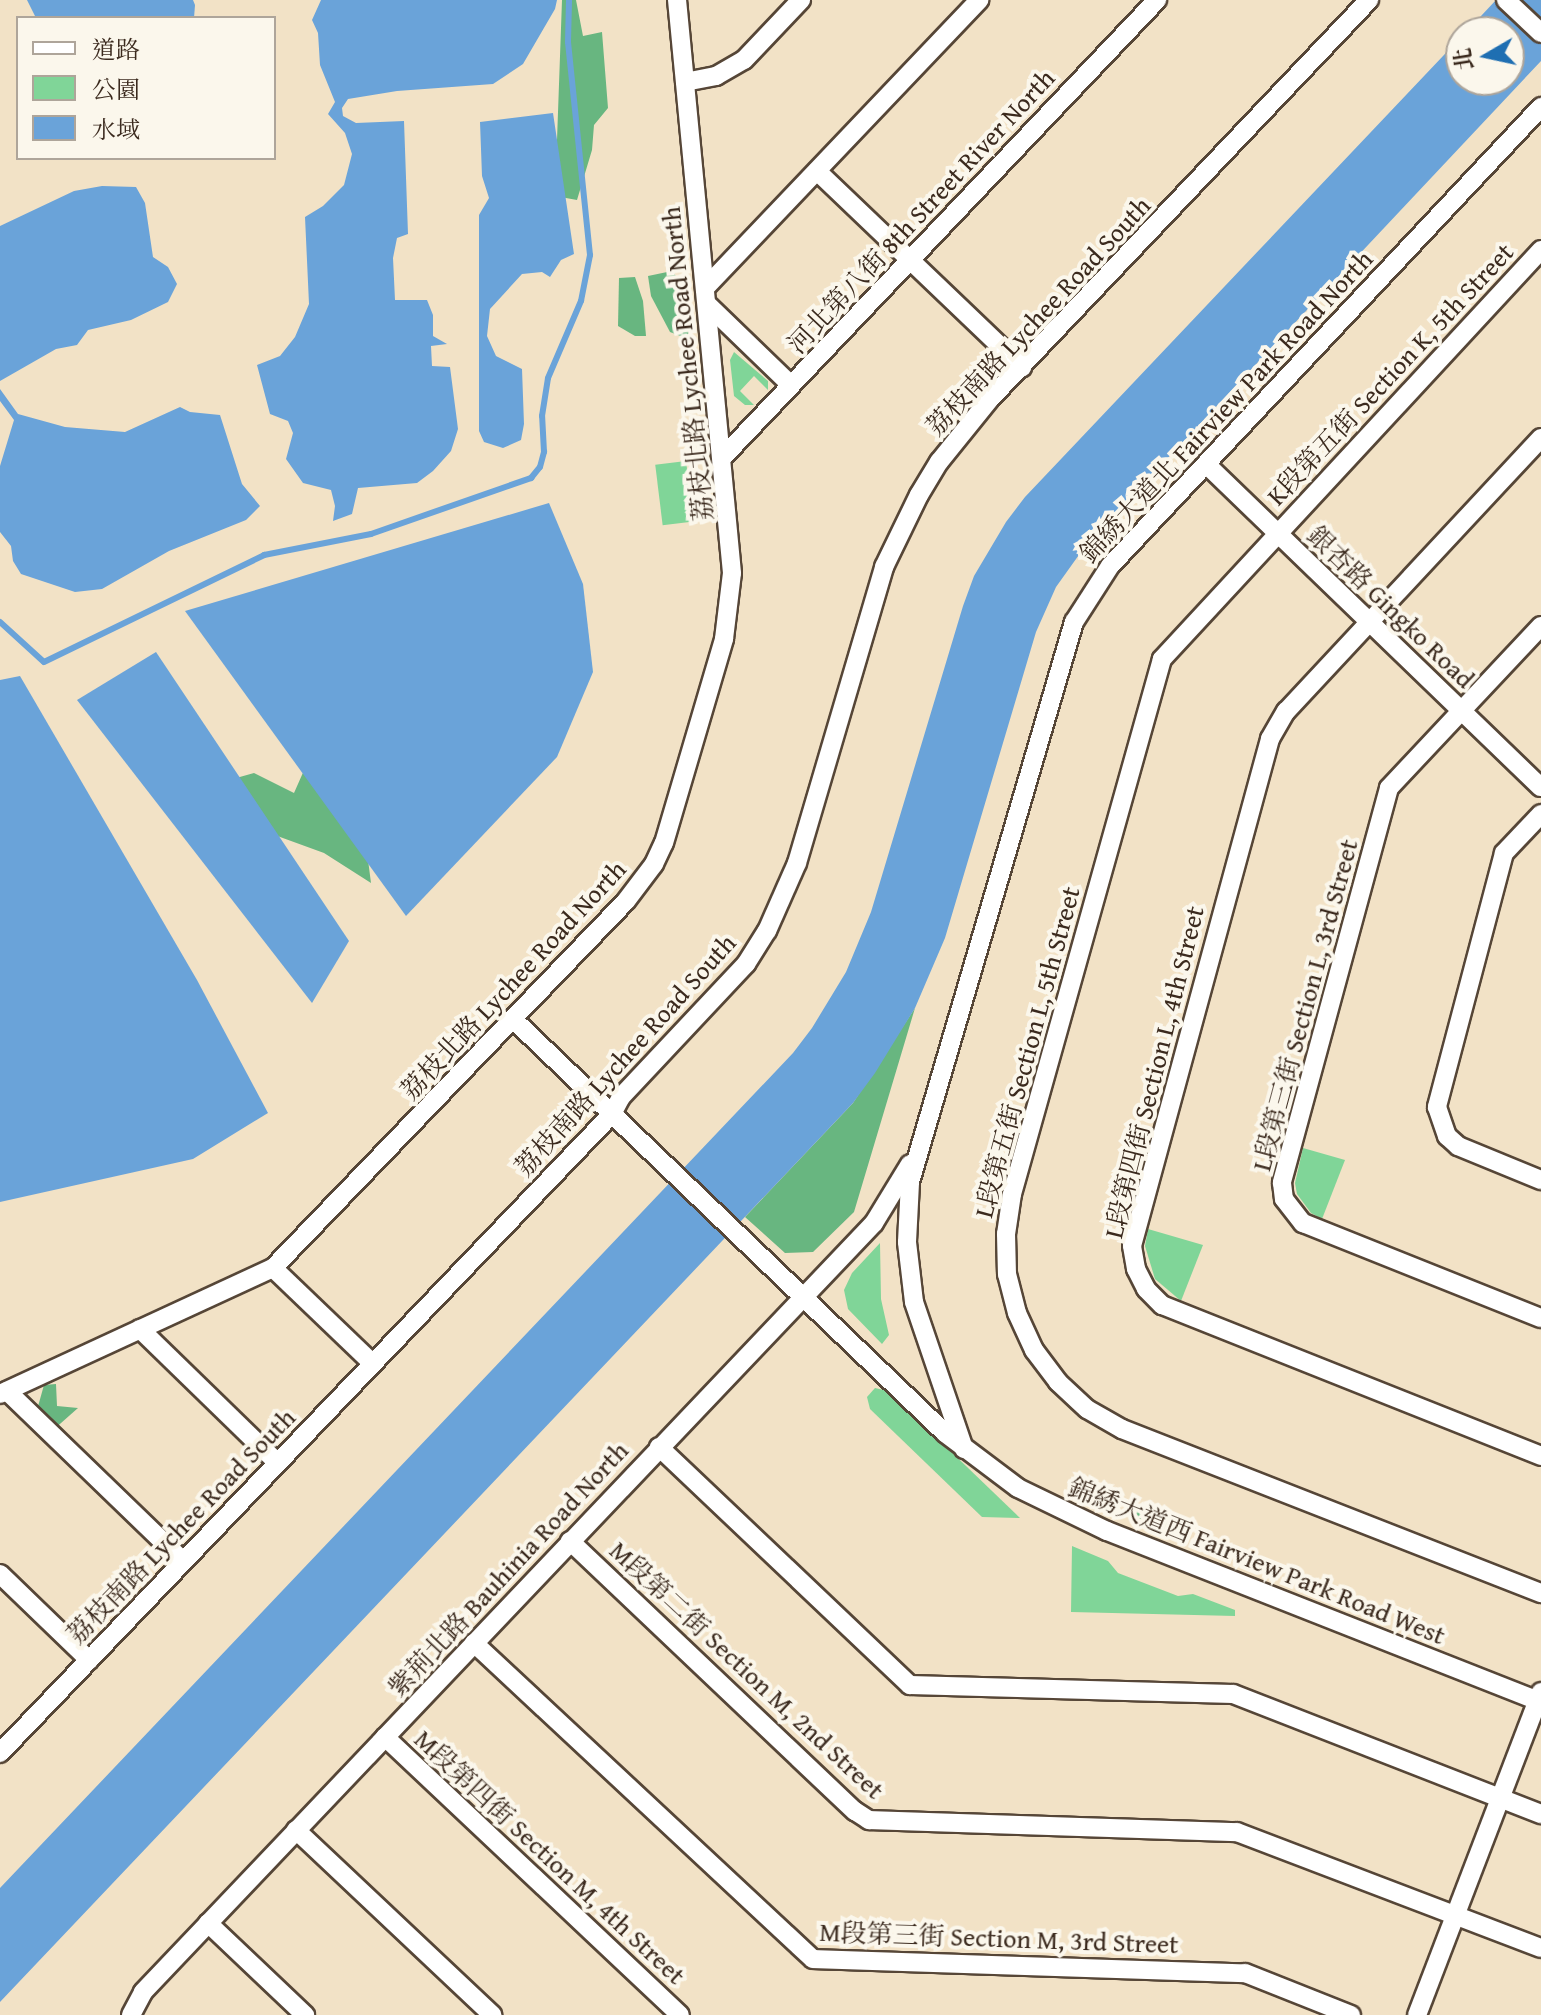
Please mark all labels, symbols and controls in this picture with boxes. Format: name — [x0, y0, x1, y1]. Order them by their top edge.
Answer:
legend — [16, 16, 276, 160]
north arrow — [1445, 16, 1525, 96]
text: 道路 — [92, 32, 140, 67]
text: 北 — [1446, 46, 1481, 73]
street label: 河北第八街 8th Street River North — [781, 62, 1061, 360]
text: 公園 — [92, 72, 140, 107]
text: 水域 — [92, 112, 140, 147]
street label: 荔枝南路 Lychee Road South — [919, 190, 1157, 442]
street label: 荔枝北路 Lychee Road North — [655, 205, 719, 523]
street label: K段第五街 Section K, 5th Street — [1260, 237, 1520, 511]
street label: 錦綉大道北 Fairview Park Road North — [1073, 244, 1379, 568]
street label: 銀杏路 Gingko Road — [1301, 519, 1481, 695]
street label: L段第三街 Section L, 3rd Street — [1246, 836, 1364, 1174]
street label: 荔枝北路 Lychee Road North — [394, 854, 632, 1106]
street label: L段第五街 Section L, 5th Street — [968, 883, 1086, 1221]
street label: L段第四街 Section L, 4th Street — [1098, 903, 1210, 1241]
street label: 荔枝南路 Lychee Road South — [508, 927, 742, 1183]
street label: 荔枝南路 Lychee Road South — [60, 1402, 302, 1650]
street label: 紫荊北路 Bauhinia Road North — [381, 1435, 635, 1703]
street label: 錦綉大道西 Fairview Park Road West — [1064, 1471, 1450, 1651]
street label: M段第二街 Section M, 2nd Street — [603, 1535, 891, 1805]
street label: M段第四街 Section M, 4th Street — [408, 1723, 692, 1991]
street label: M段第三街 Section M, 3rd Street — [819, 1916, 1179, 1960]

